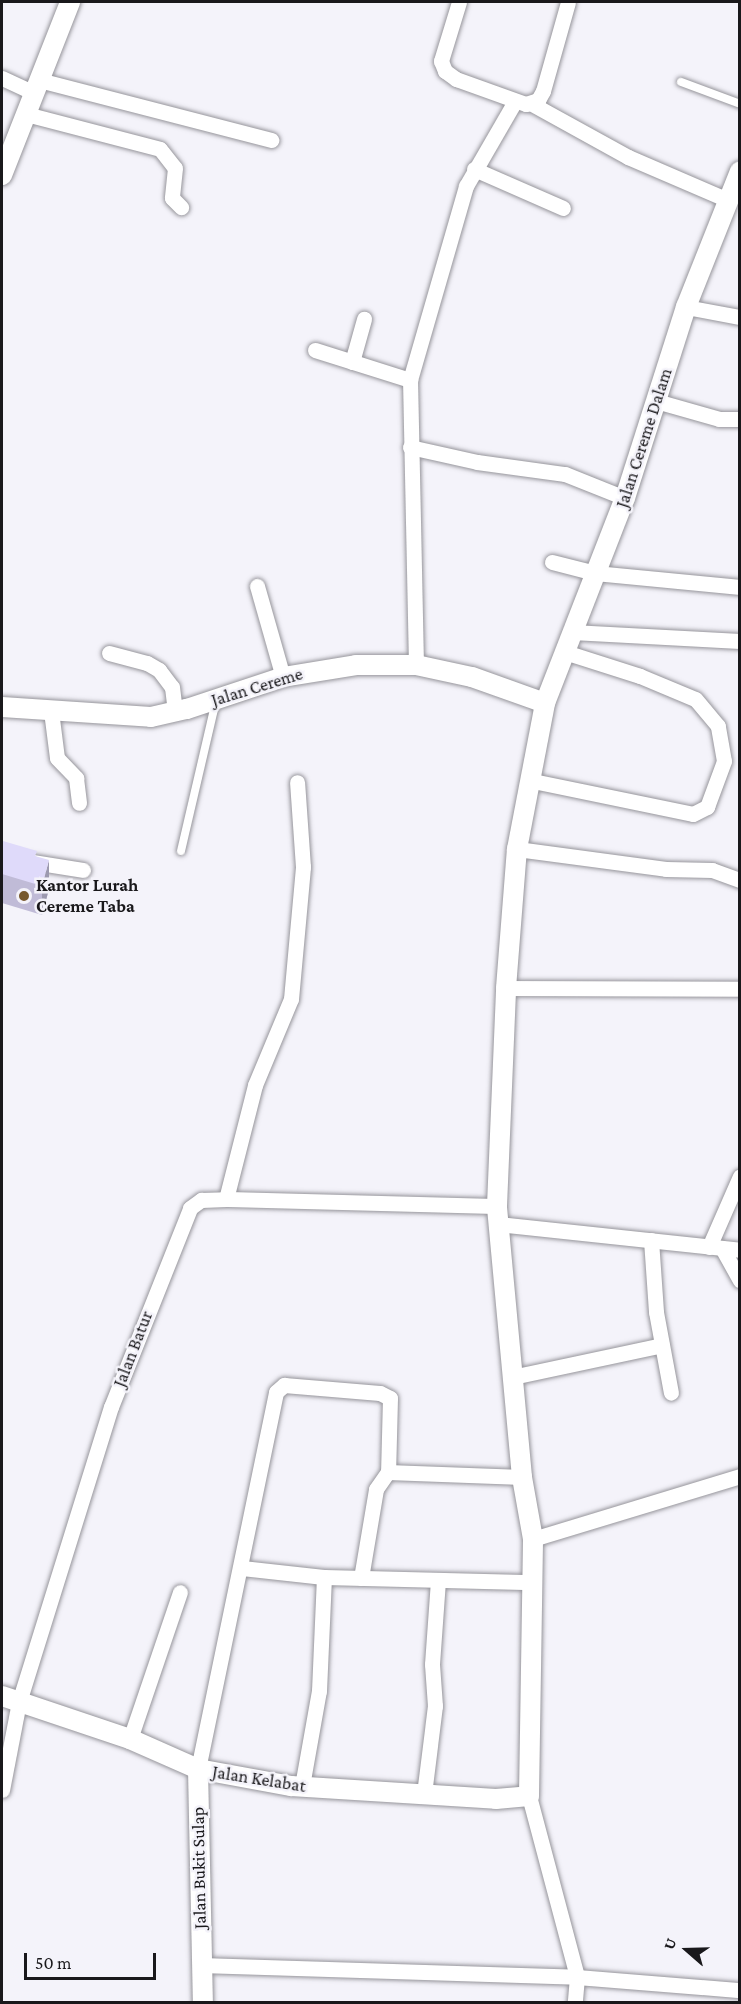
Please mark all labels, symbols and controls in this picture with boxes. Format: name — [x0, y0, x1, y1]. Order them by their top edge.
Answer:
street label: Jalan Cereme Dalam — [611, 365, 677, 511]
street label: Jalan Cereme — [209, 663, 305, 711]
place label: Kantor Lurah Cereme Taba — [36, 875, 138, 918]
marker: Kantor Lurah Cereme Taba — [17, 889, 31, 903]
street label: Jalan Batur — [109, 1308, 157, 1390]
street label: Jalan Kelabat — [211, 1761, 307, 1797]
street label: Jalan Bukit Sulap — [187, 1807, 211, 1929]
north arrow — [657, 1920, 717, 1980]
text: U — [660, 1936, 679, 1952]
scale bar — [27, 1941, 159, 1979]
text: 50 m — [35, 1953, 72, 1973]

